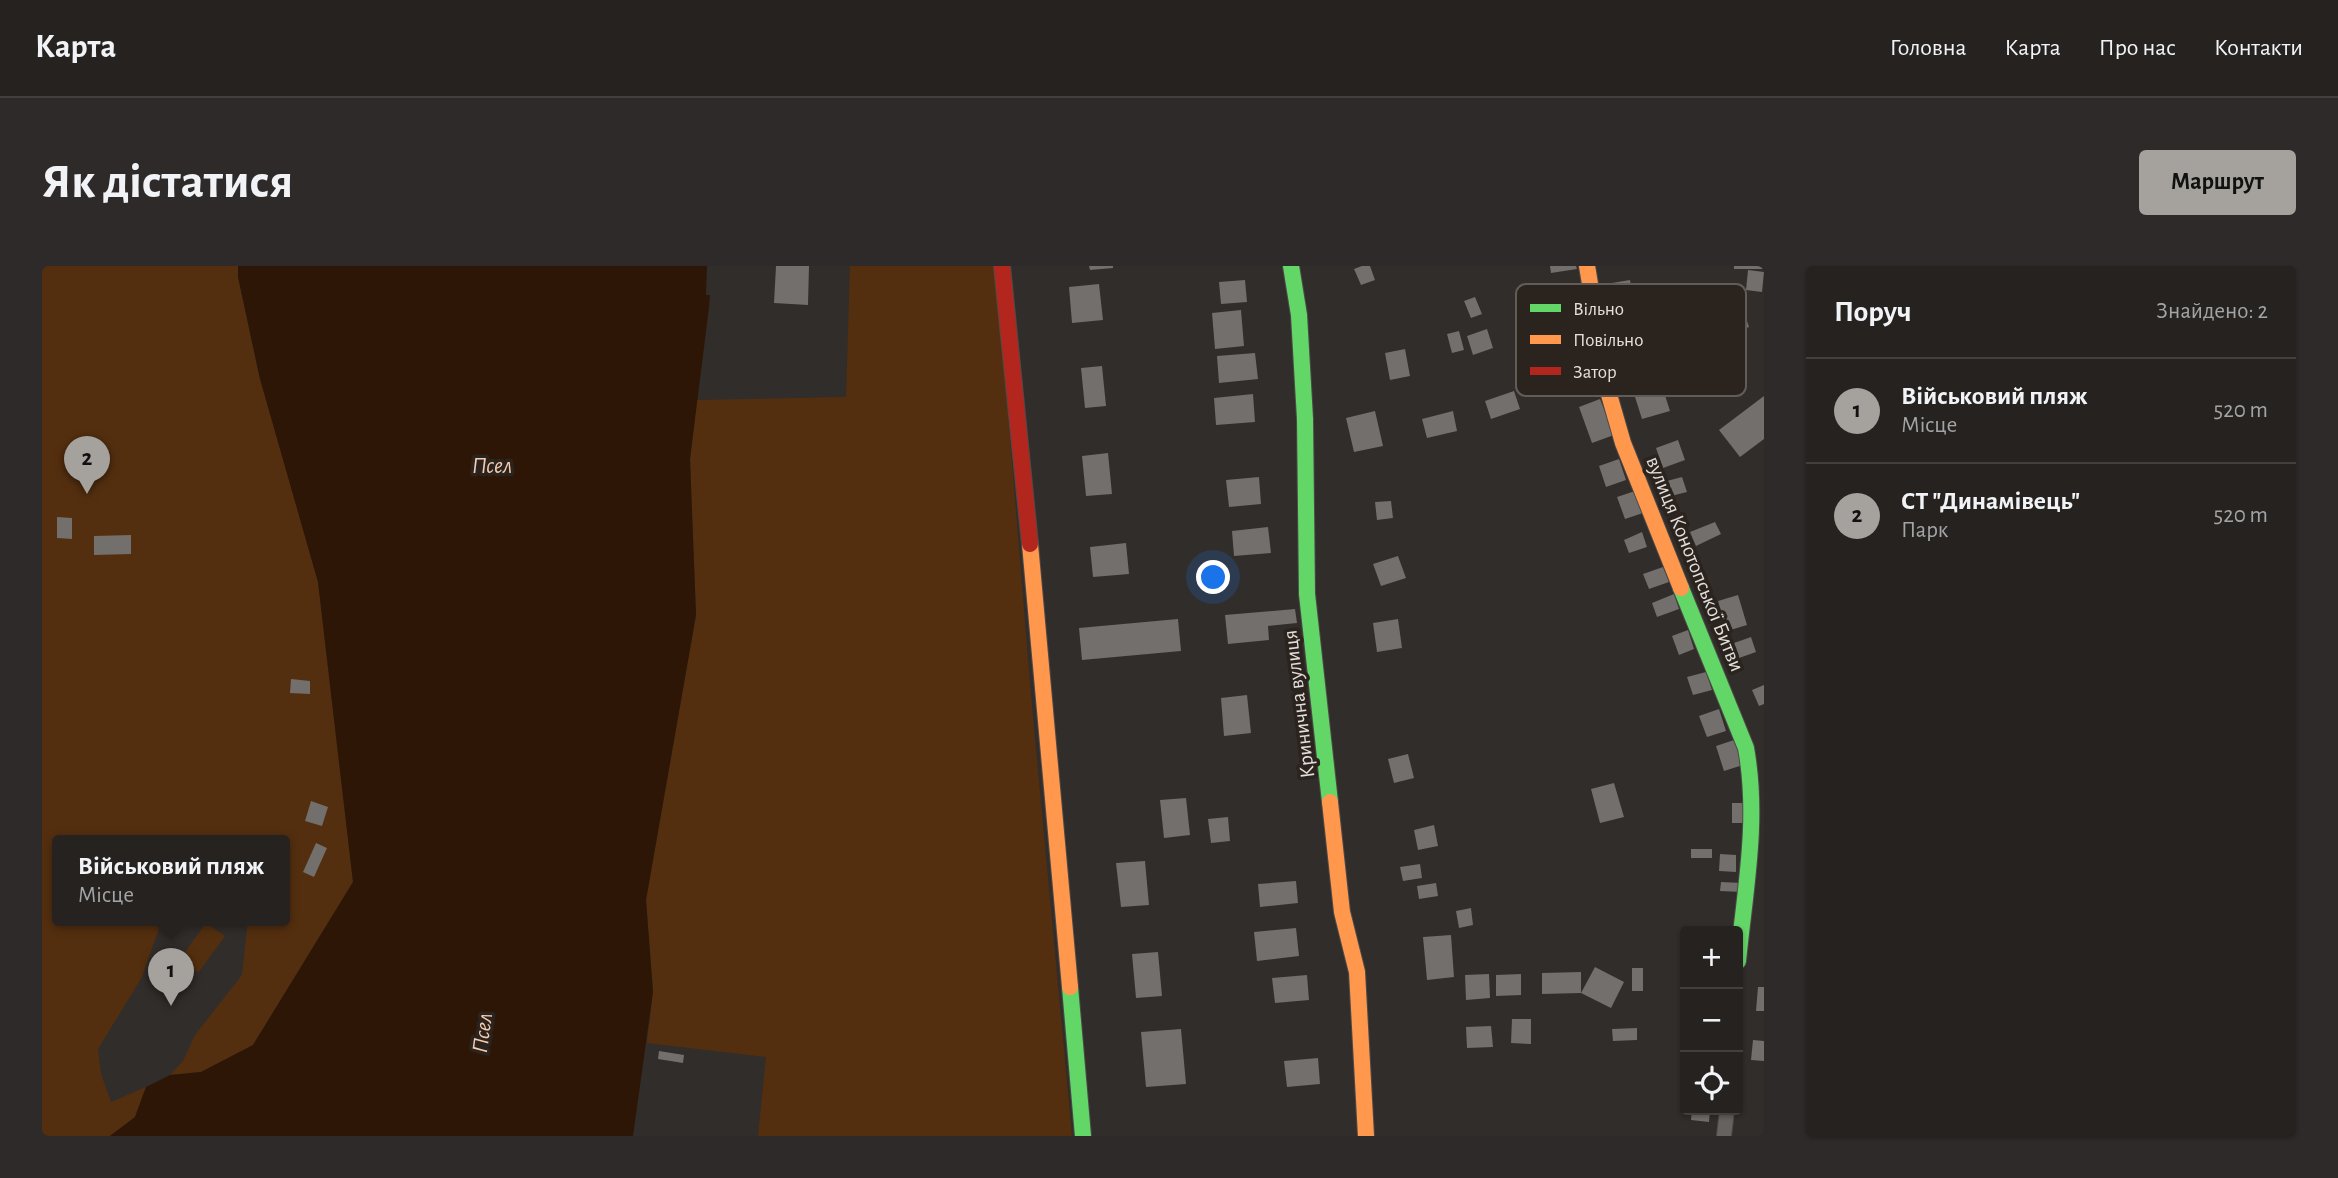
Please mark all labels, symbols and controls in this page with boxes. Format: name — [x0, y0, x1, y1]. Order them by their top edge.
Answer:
text: Карта — [35, 31, 116, 64]
text: Головна — [1890, 36, 1966, 60]
text: Карта — [2004, 36, 2061, 60]
text: Про нас — [2099, 36, 2176, 60]
text: Контакти — [2214, 36, 2303, 60]
button: Маршрут — [2139, 150, 2296, 215]
text: Як дістатися — [42, 158, 293, 207]
legend — [1516, 284, 1746, 396]
text: Поруч — [1834, 297, 1912, 327]
text: Вільно — [1573, 300, 1624, 319]
text: Знайдено: 2 — [2156, 300, 2268, 323]
text: Повільно — [1573, 331, 1643, 350]
text: Затор — [1573, 363, 1617, 382]
text: Військовий пляж — [1901, 383, 2088, 409]
text: 1 — [1853, 399, 1861, 422]
text: 520 m — [2214, 399, 2268, 422]
text: Місце — [1901, 414, 1957, 437]
pin: 2 — [64, 436, 110, 494]
street label: вулиця Конотопської Битви — [1642, 453, 1748, 675]
water label: Псел — [472, 455, 512, 478]
text: СТ "Динамівець" — [1901, 488, 2080, 514]
text: 2 — [1852, 504, 1862, 527]
text: 520 m — [2214, 504, 2268, 527]
text: Парк — [1901, 519, 1948, 542]
your location — [1196, 560, 1230, 594]
street label: Кринична вулиця — [1279, 629, 1319, 779]
popup — [52, 835, 290, 926]
text: Військовий пляж — [78, 853, 264, 879]
text: Місце — [78, 884, 134, 907]
map controls — [1680, 926, 1743, 1115]
button: + — [1680, 926, 1743, 989]
pin: 1 — [148, 948, 194, 1006]
button: − — [1680, 989, 1743, 1052]
water label: Псел — [469, 1012, 497, 1054]
button: locate — [1680, 1052, 1743, 1115]

